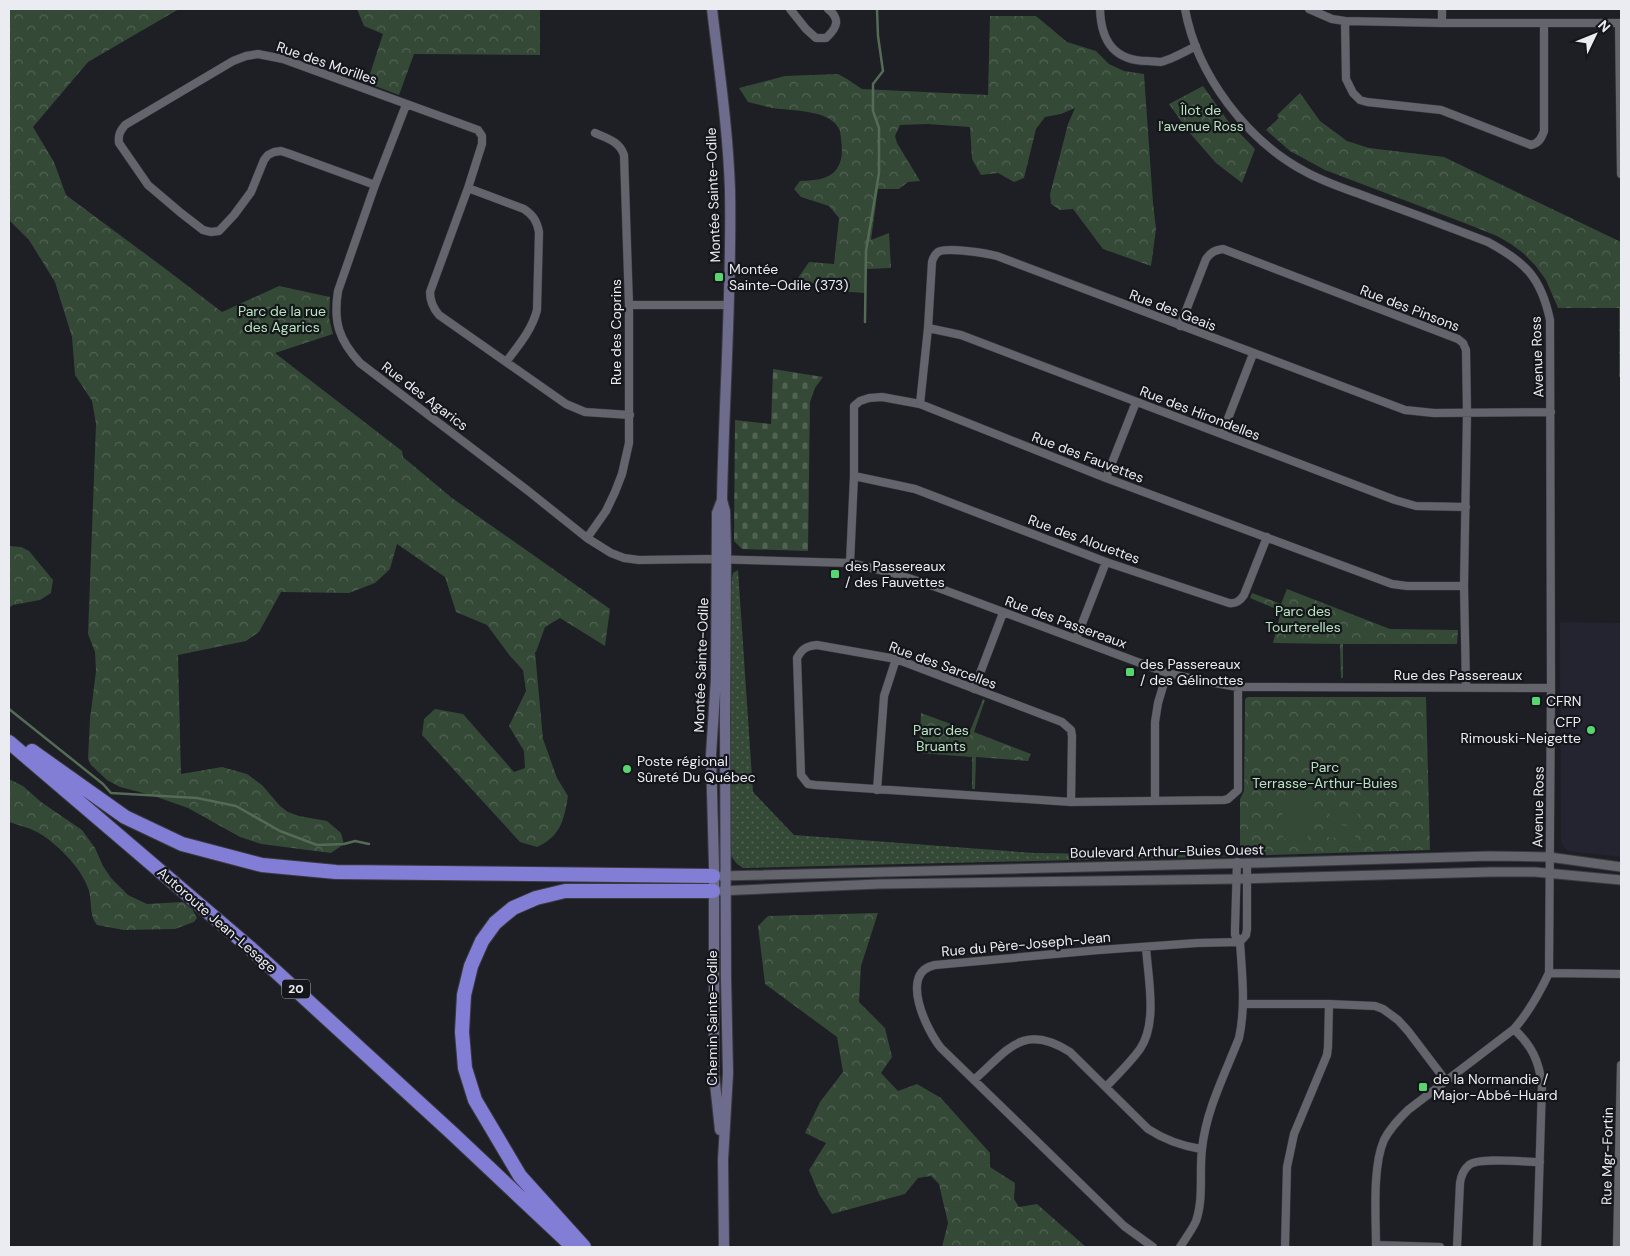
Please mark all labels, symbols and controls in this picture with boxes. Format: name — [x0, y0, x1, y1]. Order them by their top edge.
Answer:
north arrow — [1570, 10, 1620, 60]
text: N — [1594, 16, 1615, 36]
street label: Rue des Morilles — [274, 37, 380, 89]
park label: Îlot de l'avenue Ross — [1158, 101, 1244, 135]
street label: Montée Sainte-Odile — [702, 127, 724, 263]
place label: Montée Sainte-Odile (373) — [729, 260, 849, 294]
marker: Montée Sainte-Odile (373) — [713, 271, 725, 283]
street label: Rue des Coprins — [607, 279, 625, 385]
street label: Rue des Pinsons — [1358, 281, 1462, 335]
street label: Rue des Geais — [1127, 285, 1219, 335]
park label: Parc de la rue des Agarics — [238, 302, 326, 336]
street label: Avenue Ross — [1527, 316, 1547, 398]
street label: Rue des Agarics — [378, 358, 472, 434]
street label: Rue des Hirondelles — [1137, 382, 1263, 444]
street label: Rue des Fauvettes — [1029, 427, 1147, 487]
street label: Rue des Alouettes — [1026, 510, 1142, 568]
place label: des Passereaux / des Fauvettes — [845, 557, 945, 591]
marker: des Passereaux / des Fauvettes — [829, 568, 841, 580]
street label: Rue des Passereaux — [1003, 592, 1129, 652]
street label: Montée Sainte-Odile — [690, 597, 712, 733]
park label: Parc des Tourterelles — [1265, 602, 1341, 636]
street label: Rue des Sarcelles — [887, 637, 999, 693]
place label: des Passereaux / des Gélinottes — [1140, 655, 1244, 689]
marker: des Passereaux / des Gélinottes — [1124, 666, 1136, 678]
street label: Rue des Passereaux — [1394, 666, 1522, 684]
place label: CFRN — [1546, 692, 1582, 710]
marker: CFRN — [1530, 695, 1542, 707]
place label: CFP Rimouski-Neigette — [1461, 713, 1581, 747]
park label: Parc des Bruants — [913, 721, 969, 755]
marker: CFP Rimouski-Neigette — [1585, 724, 1597, 736]
place label: Poste régional Sûreté Du Québec — [637, 752, 756, 786]
park label: Parc Terrasse-Arthur-Buies — [1252, 758, 1398, 792]
marker: Poste régional Sûreté Du Québec — [621, 763, 633, 775]
street label: Avenue Ross — [1528, 766, 1548, 848]
street label: Boulevard Arthur-Buies Ouest — [1070, 840, 1264, 862]
street label: Autoroute Jean-Lesage — [154, 863, 280, 977]
street label: Rue du Père-Joseph-Jean — [941, 928, 1111, 960]
street label: Chemin Sainte-Odile — [703, 950, 721, 1086]
road number: 20 — [282, 980, 310, 999]
place label: de la Normandie / Major-Abbé-Huard — [1433, 1070, 1558, 1104]
marker: de la Normandie / Major-Abbé-Huard — [1417, 1081, 1429, 1093]
street label: Rue Mgr-Fortin — [1597, 1107, 1617, 1205]

